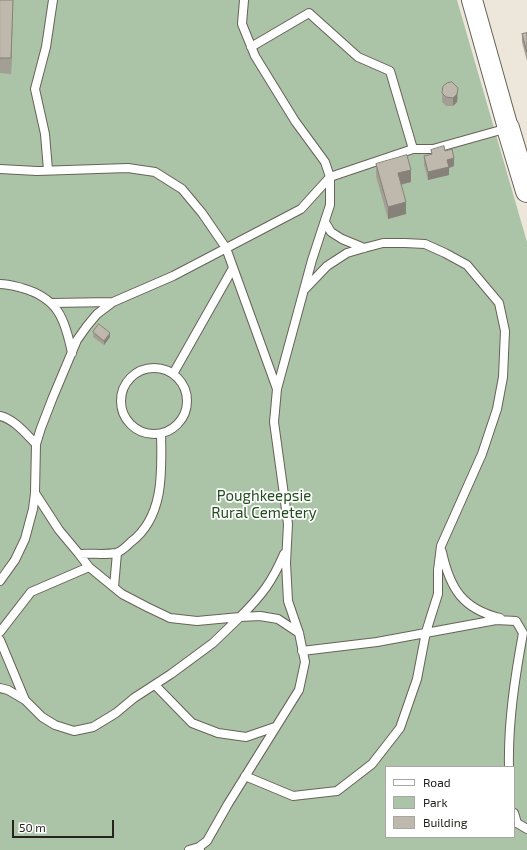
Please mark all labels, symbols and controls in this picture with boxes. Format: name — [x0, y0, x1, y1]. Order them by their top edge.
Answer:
park label: Poughkeepsie Rural Cemetery — [211, 487, 317, 522]
legend — [385, 766, 515, 838]
text: Road — [423, 775, 451, 789]
text: Park — [423, 795, 448, 809]
scale bar — [14, 812, 116, 838]
text: Building — [423, 815, 467, 829]
text: 50 m — [19, 820, 46, 834]

